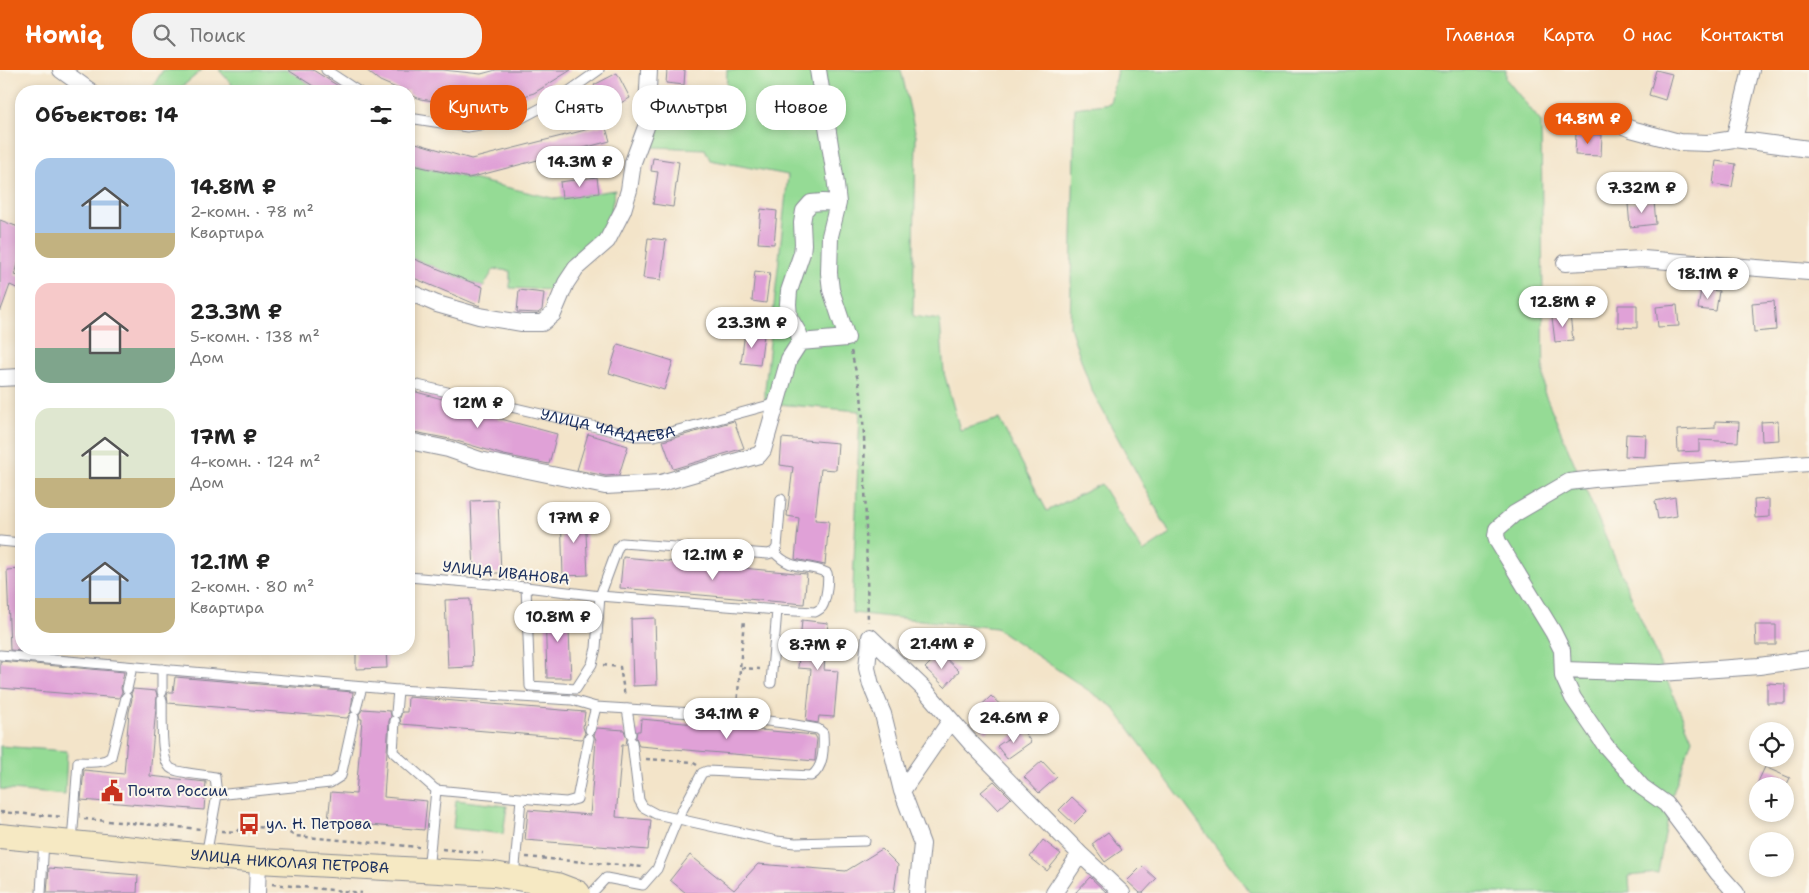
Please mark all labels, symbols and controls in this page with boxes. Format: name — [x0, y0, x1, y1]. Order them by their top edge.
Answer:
search box — [132, 13, 482, 58]
text: Homiq — [25, 19, 102, 51]
icon: search — [150, 21, 178, 49]
text: Поиск — [190, 23, 245, 48]
text: Главная — [1445, 23, 1515, 47]
text: Карта — [1543, 23, 1595, 47]
text: О нас — [1623, 23, 1672, 47]
text: Контакты — [1700, 23, 1784, 47]
chip: Купить — [430, 85, 527, 130]
chip: Снять — [537, 85, 622, 130]
chip: Фильтры — [632, 85, 746, 130]
chip: Новое — [756, 85, 846, 130]
text: Объектов: 14 — [35, 101, 178, 129]
icon: filters — [367, 101, 395, 129]
pin: 14.8M ₽ — [1542, 102, 1634, 145]
text: 14.8M ₽ — [1555, 108, 1621, 129]
pin: 14.3M ₽ — [534, 146, 626, 188]
text: 14.3M ₽ — [547, 151, 613, 172]
pin: 7.32M ₽ — [1596, 172, 1688, 214]
text: 14.8M ₽ — [190, 173, 277, 201]
text: 7.32M ₽ — [1607, 177, 1677, 198]
icon: home — [75, 178, 135, 238]
text: 2-комн. · 78 m² — [190, 201, 314, 222]
text: Квартира — [190, 222, 264, 243]
pin: 18.1M ₽ — [1662, 258, 1754, 300]
text: 18.1M ₽ — [1677, 263, 1739, 284]
pin: 12.8M ₽ — [1517, 286, 1609, 328]
text: 12.8M ₽ — [1530, 291, 1596, 312]
text: 23.3M ₽ — [190, 298, 282, 326]
icon: home — [75, 303, 135, 363]
pin: 23.3M ₽ — [706, 306, 798, 349]
text: 23.3M ₽ — [717, 312, 787, 333]
text: 5-комн. · 138 m² — [190, 326, 320, 347]
text: Дом — [190, 347, 224, 368]
pin: 12M ₽ — [443, 386, 513, 429]
text: 12M ₽ — [452, 392, 504, 413]
street label: УЛИЦА ЧААДАЕВА — [538, 404, 678, 446]
text: 17M ₽ — [190, 423, 257, 451]
icon: home — [75, 428, 135, 488]
text: 4-комн. · 124 m² — [190, 451, 321, 472]
text: Дом — [190, 472, 224, 493]
pin: 17M ₽ — [539, 502, 609, 544]
text: 17M ₽ — [548, 507, 600, 528]
pin: 12.1M ₽ — [667, 538, 759, 581]
text: 12.1M ₽ — [682, 544, 744, 565]
text: 12.1M ₽ — [190, 548, 271, 576]
icon: home — [75, 553, 135, 613]
street label: УЛИЦА ИВАНОВА — [441, 556, 571, 590]
text: 2-комн. · 80 m² — [190, 576, 314, 597]
text: Квартира — [190, 597, 264, 618]
pin: 10.8M ₽ — [512, 600, 604, 643]
text: 10.8M ₽ — [525, 606, 591, 627]
pin: 8.7M ₽ — [777, 628, 859, 671]
pin: 21.4M ₽ — [896, 628, 988, 670]
text: 21.4M ₽ — [910, 633, 974, 654]
text: 8.7M ₽ — [789, 634, 847, 655]
pin: 34.1M ₽ — [681, 698, 773, 740]
pin: 24.6M ₽ — [968, 702, 1060, 744]
text: 34.1M ₽ — [695, 703, 759, 724]
text: 24.6M ₽ — [979, 707, 1049, 728]
map controls — [1749, 722, 1794, 877]
button: locate — [1749, 722, 1794, 767]
button: + — [1749, 777, 1794, 822]
public building icon: Почта России — [99, 778, 125, 804]
place label: Почта России — [128, 781, 228, 801]
bus stop icon: ул. Н. Петрова — [236, 811, 262, 837]
place label: ул. Н. Петрова — [266, 814, 372, 834]
button: − — [1749, 832, 1794, 877]
street label: УЛИЦА НИКОЛАЯ ПЕТРОВА — [189, 844, 390, 878]

